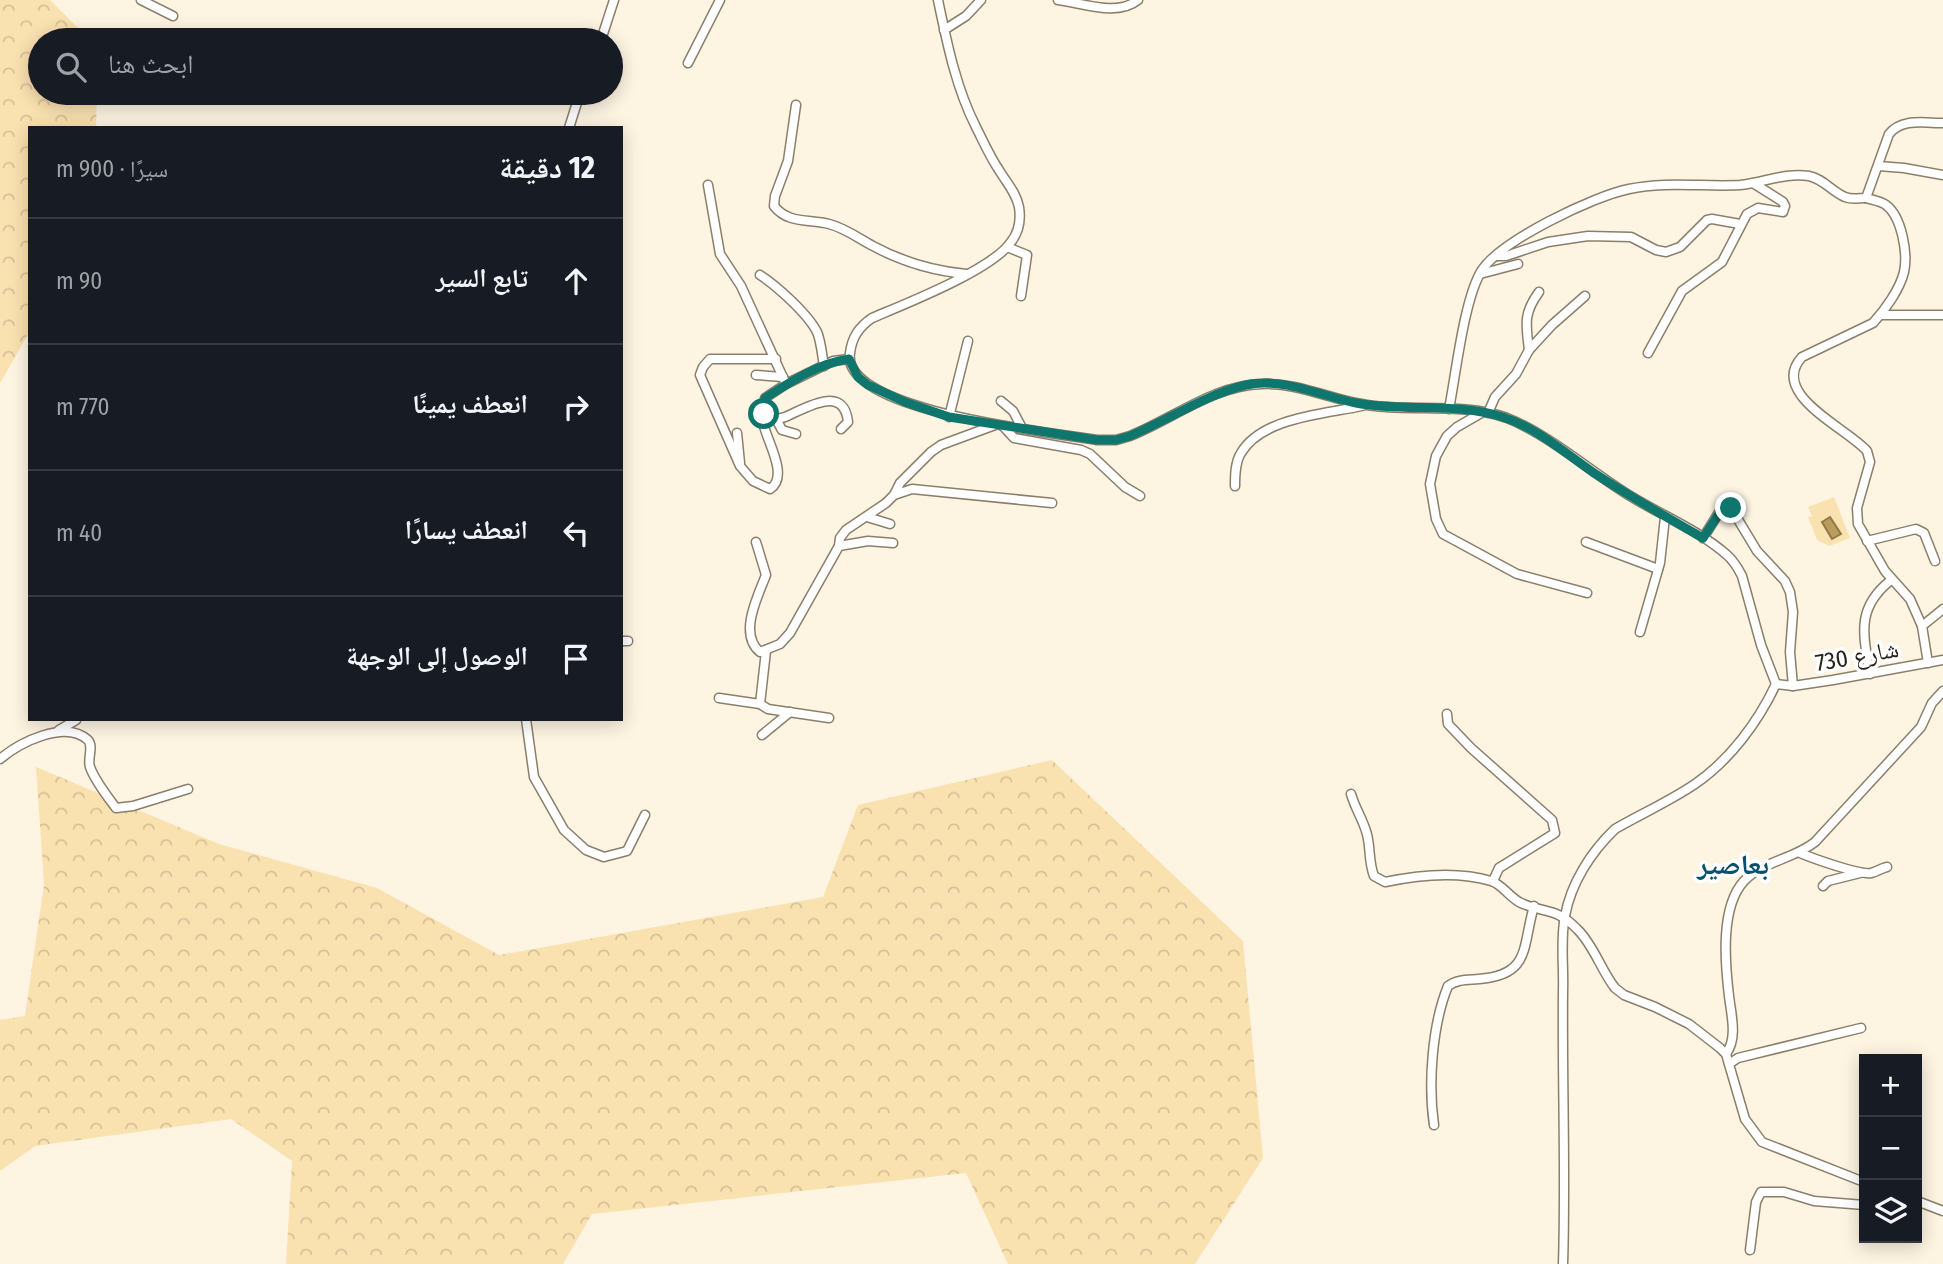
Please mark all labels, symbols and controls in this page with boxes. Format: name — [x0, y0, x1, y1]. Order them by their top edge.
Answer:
search box — [28, 28, 623, 105]
icon: search — [52, 48, 90, 86]
text: ابحث هنا — [108, 49, 193, 80]
text: 12 دقيقة — [499, 150, 595, 186]
text: سيرًا · 900 m — [56, 155, 168, 183]
icon: ahead — [557, 262, 595, 300]
text: تابع السير — [436, 263, 528, 294]
text: 90 m — [56, 267, 102, 295]
icon: right — [557, 388, 595, 426]
text: انعطف يمينًا — [412, 389, 528, 420]
text: 770 m — [56, 393, 110, 421]
route start — [748, 398, 779, 429]
route end — [1715, 492, 1746, 523]
icon: left — [557, 514, 595, 552]
text: انعطف يسارًا — [405, 515, 528, 546]
text: 40 m — [56, 519, 102, 547]
street label: شارع 730 — [1813, 635, 1901, 678]
icon: arrive — [557, 640, 595, 678]
text: الوصول إلى الوجهة — [346, 641, 528, 672]
district label: بعاصير — [1696, 848, 1769, 881]
map controls — [1859, 1054, 1922, 1243]
button: + — [1859, 1054, 1922, 1117]
button: − — [1859, 1117, 1922, 1180]
button: layers — [1859, 1180, 1922, 1243]

